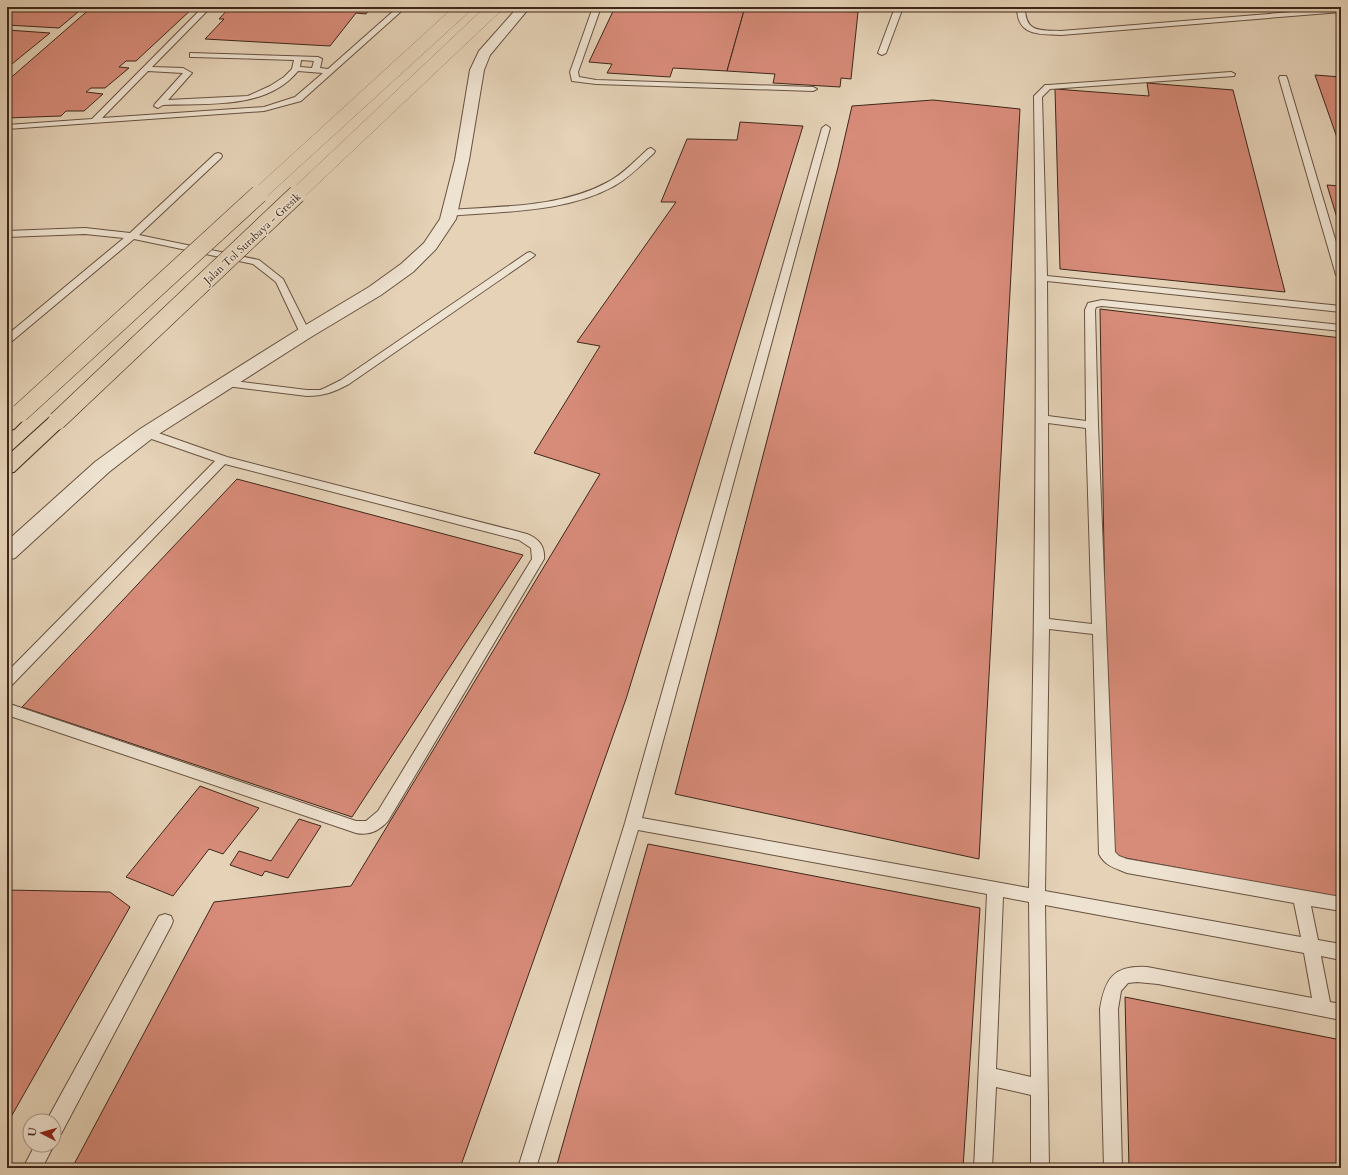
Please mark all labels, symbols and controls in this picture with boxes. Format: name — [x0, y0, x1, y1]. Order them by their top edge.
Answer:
street label: Jalan Tol Surabaya - Gresik — [199, 189, 304, 289]
north arrow — [22, 1113, 62, 1153]
text: U — [25, 1127, 40, 1137]

